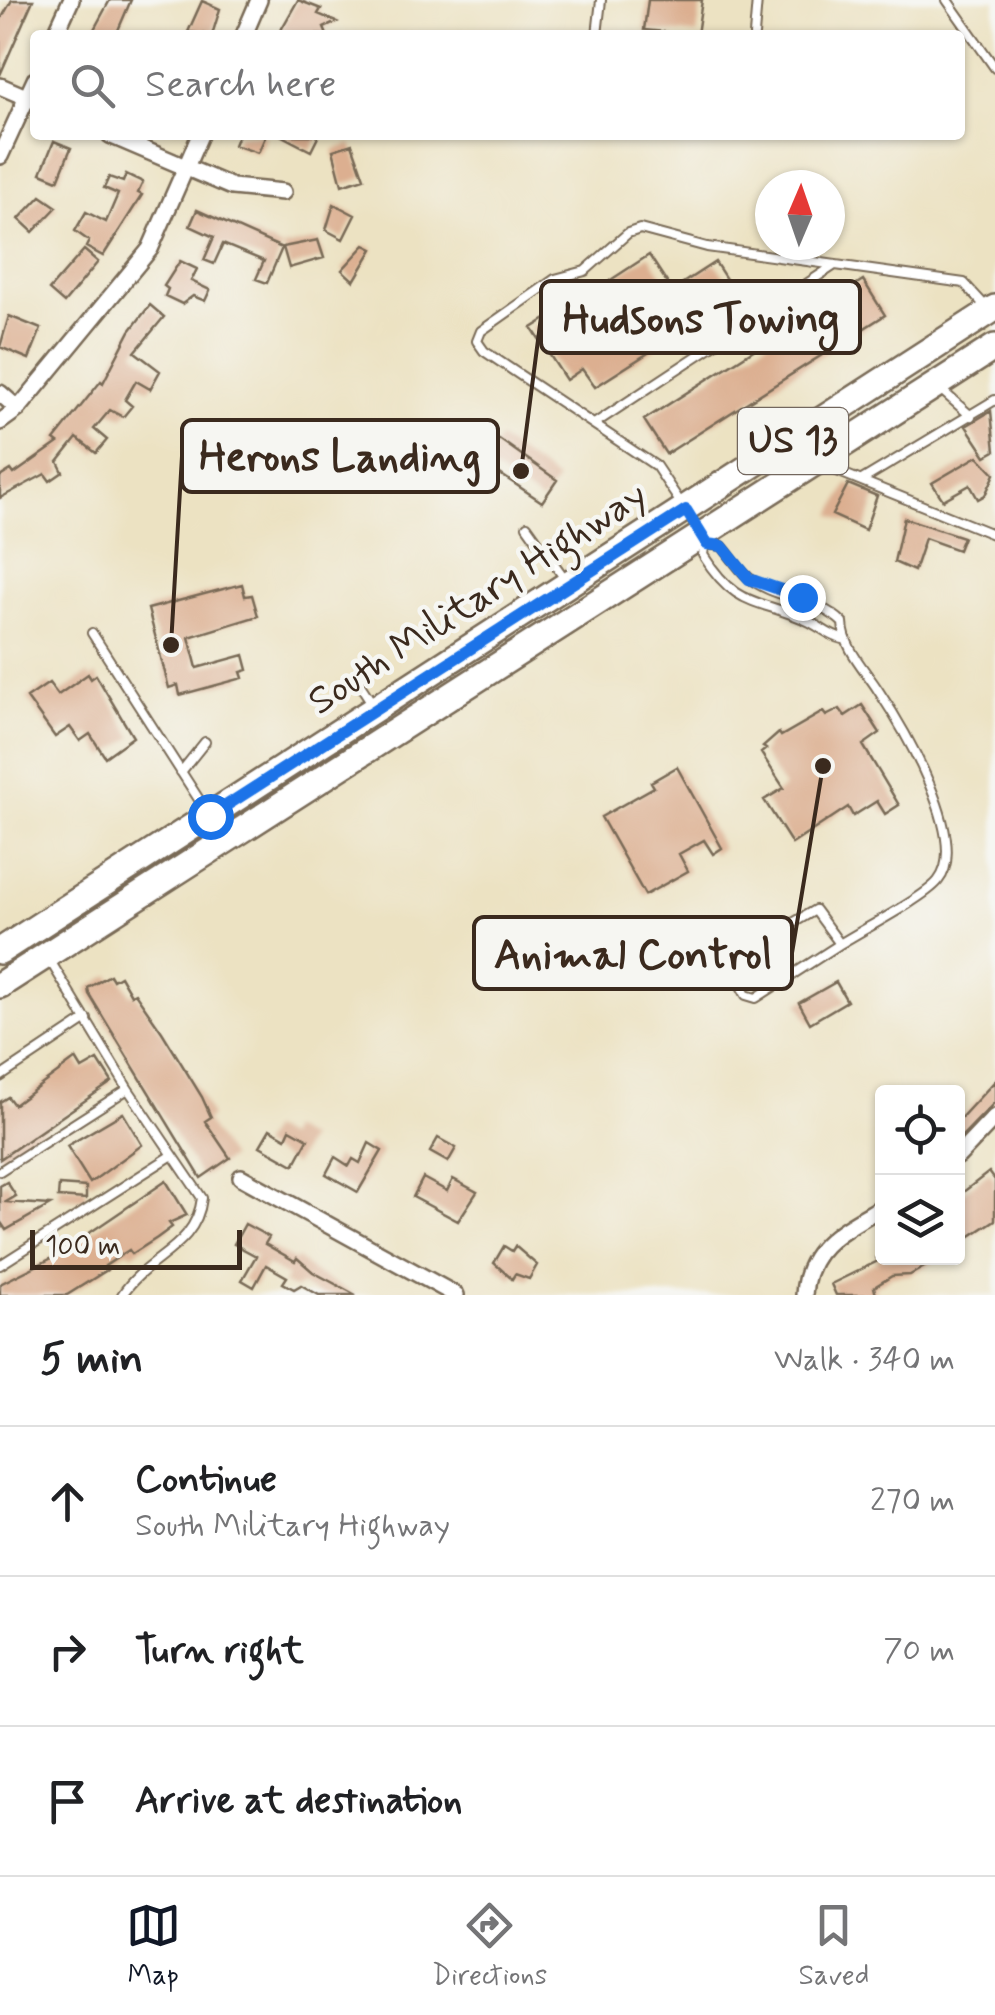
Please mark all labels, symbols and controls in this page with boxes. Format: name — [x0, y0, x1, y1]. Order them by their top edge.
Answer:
search box — [30, 30, 965, 140]
icon: search — [65, 58, 120, 113]
text: Search here — [145, 61, 336, 110]
north arrow — [755, 170, 845, 260]
callout: Hudsons Towing — [541, 281, 860, 353]
text: Hudsons Towing — [563, 293, 839, 352]
road number: US 13 — [738, 408, 848, 474]
callout: Herons Landing — [182, 420, 498, 492]
text: Herons Landing — [199, 431, 481, 487]
street label: South Military Highway — [299, 470, 660, 731]
route end — [780, 575, 826, 621]
route start — [188, 794, 234, 840]
callout: Animal Control — [474, 917, 792, 989]
text: Animal Control — [494, 929, 772, 984]
map controls — [875, 1085, 965, 1265]
button: locate — [875, 1085, 965, 1175]
button: layers — [875, 1175, 965, 1265]
scale bar — [30, 1225, 242, 1270]
text: 100 m — [45, 1229, 120, 1266]
text: 5 min — [40, 1333, 143, 1388]
text: Walk · 340 m — [774, 1339, 955, 1381]
text: Continue — [135, 1456, 277, 1505]
icon: ahead — [40, 1474, 95, 1529]
text: 270 m — [870, 1480, 955, 1522]
text: South Military Highway — [135, 1505, 450, 1547]
icon: right — [40, 1624, 95, 1679]
text: Turn right — [135, 1627, 304, 1676]
text: 70 m — [883, 1630, 955, 1672]
icon: arrive — [40, 1774, 95, 1829]
text: Arrive at destination — [135, 1777, 462, 1826]
tab: Map — [126, 1898, 181, 1995]
tab: Directions — [432, 1898, 547, 1995]
tab: Saved — [799, 1898, 869, 1995]

